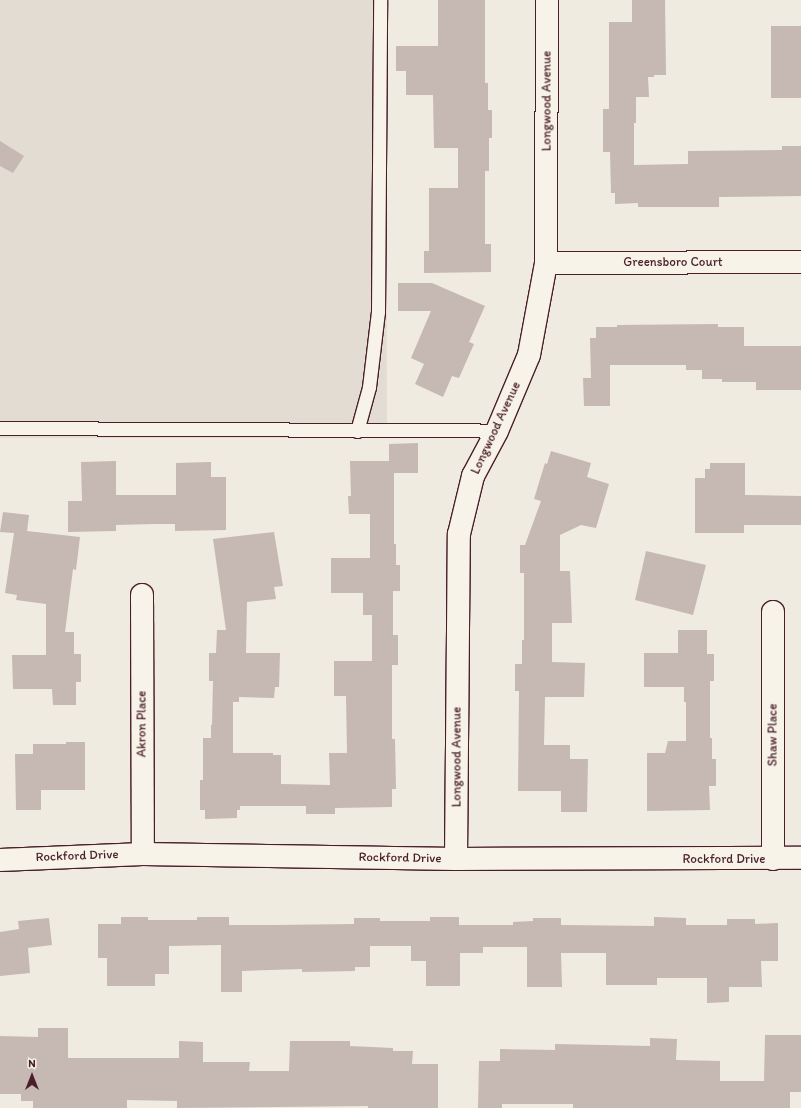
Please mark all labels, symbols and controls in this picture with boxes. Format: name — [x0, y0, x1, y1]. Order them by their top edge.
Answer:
street label: Longwood Avenue — [539, 51, 555, 151]
street label: Greensboro Court — [623, 254, 723, 270]
street label: Longwood Avenue — [468, 379, 524, 477]
street label: Akron Place — [134, 691, 150, 757]
street label: Shaw Place — [765, 704, 781, 766]
street label: Longwood Avenue — [449, 707, 465, 807]
street label: Rockford Drive — [35, 847, 119, 865]
street label: Rockford Drive — [358, 849, 442, 867]
street label: Rockford Drive — [682, 851, 766, 867]
north arrow — [12, 1056, 52, 1096]
text: N — [28, 1057, 36, 1070]

